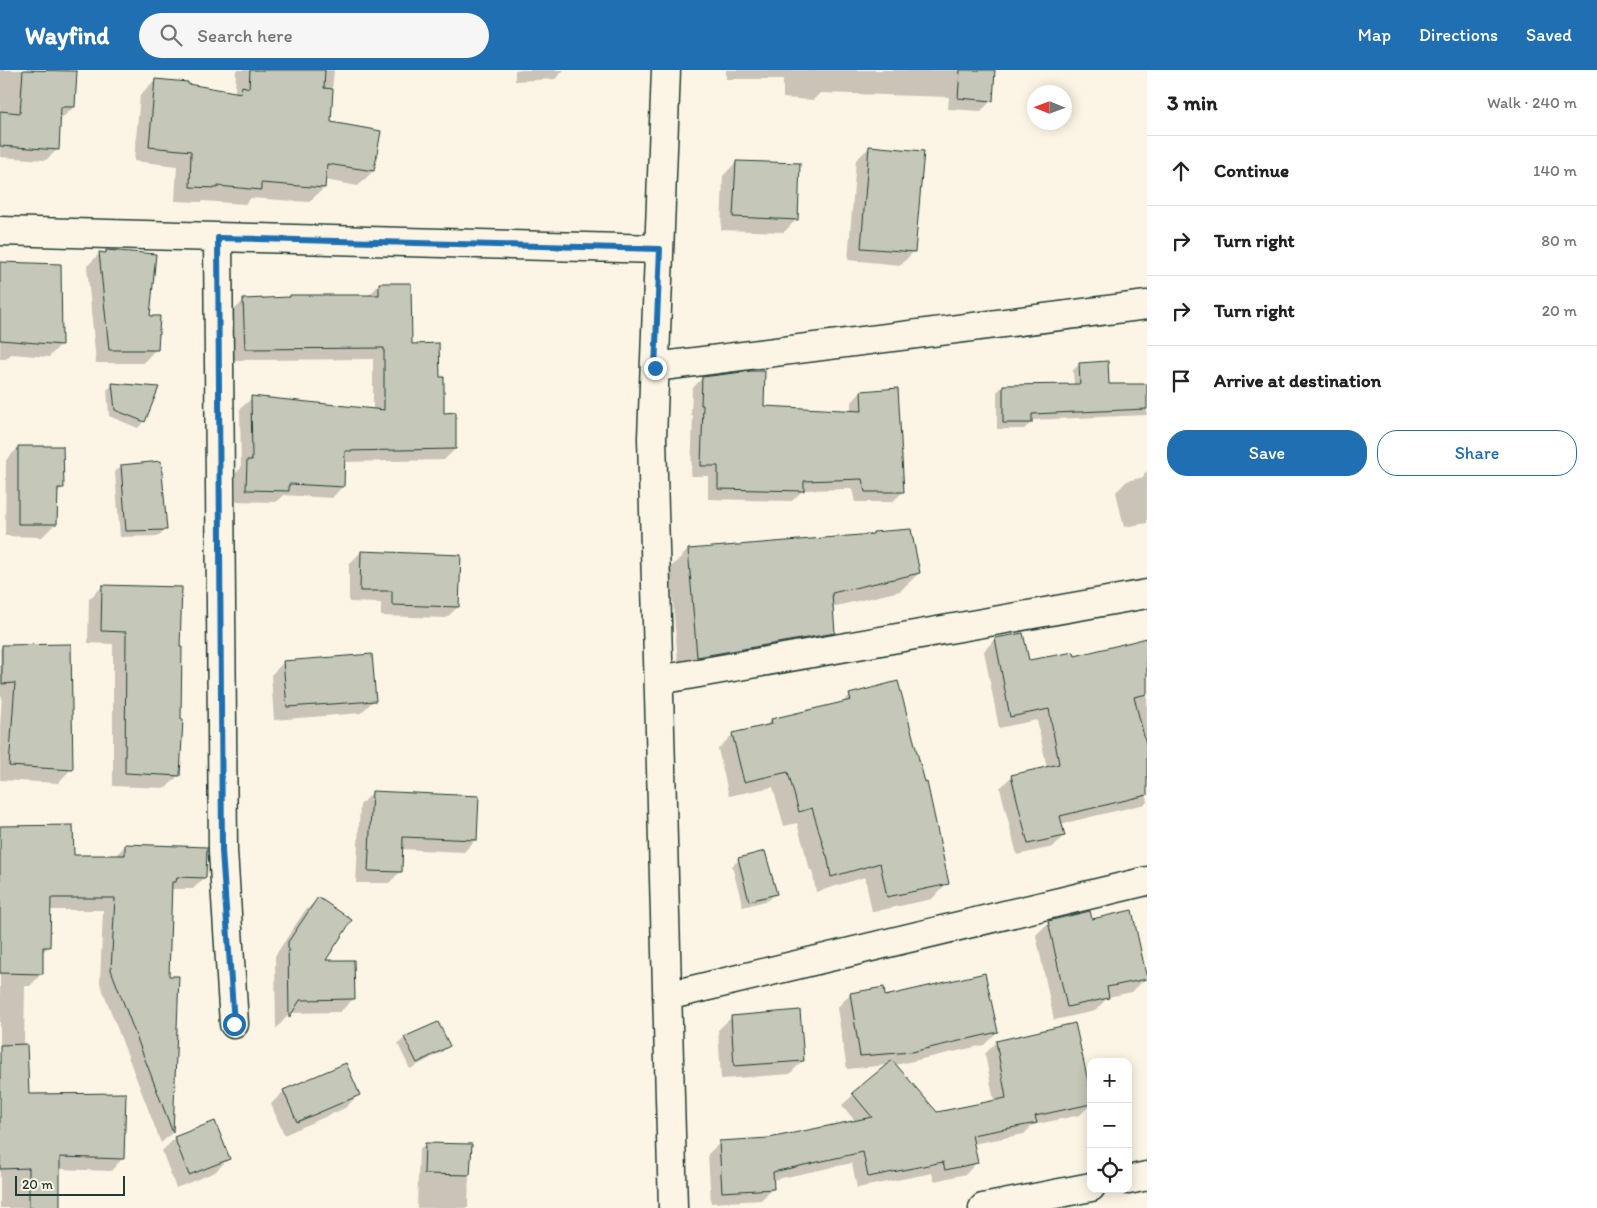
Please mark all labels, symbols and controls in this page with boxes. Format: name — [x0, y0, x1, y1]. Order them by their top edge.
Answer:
search box — [139, 13, 489, 58]
text: Wayfind — [25, 21, 109, 50]
icon: search — [157, 21, 185, 49]
text: Search here — [197, 24, 293, 47]
text: Map — [1358, 24, 1391, 46]
text: Directions — [1419, 24, 1498, 46]
text: Saved — [1526, 24, 1572, 46]
north arrow — [1027, 85, 1072, 130]
text: 3 min — [1167, 90, 1217, 115]
text: Walk · 240 m — [1487, 93, 1577, 112]
icon: ahead — [1167, 157, 1195, 185]
text: Continue — [1214, 159, 1289, 182]
text: 140 m — [1533, 161, 1577, 180]
icon: right — [1167, 227, 1195, 255]
text: Turn right — [1214, 229, 1295, 252]
text: 80 m — [1541, 231, 1577, 250]
icon: right — [1167, 297, 1195, 325]
text: Turn right — [1214, 299, 1295, 322]
text: 20 m — [1542, 301, 1577, 320]
route end — [644, 357, 667, 380]
icon: arrive — [1167, 367, 1195, 395]
text: Arrive at destination — [1214, 369, 1381, 392]
button: Save — [1167, 430, 1367, 476]
button: Share — [1377, 430, 1577, 476]
route start — [223, 1013, 246, 1036]
map controls — [1087, 1058, 1132, 1193]
button: + — [1087, 1058, 1132, 1103]
button: − — [1087, 1103, 1132, 1148]
button: locate — [1087, 1148, 1132, 1193]
scale bar — [15, 1173, 125, 1196]
text: 20 m — [22, 1176, 53, 1193]

